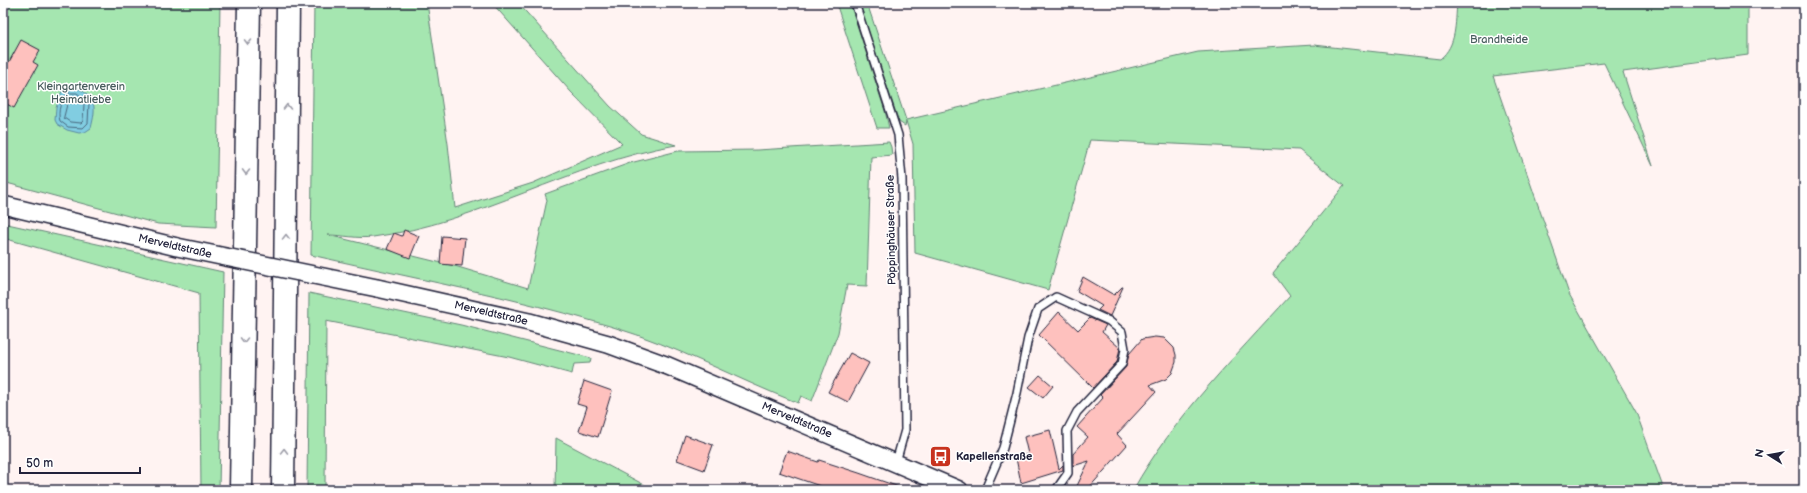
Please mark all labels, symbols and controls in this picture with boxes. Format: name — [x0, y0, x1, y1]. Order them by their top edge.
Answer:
park label: Brandheide — [1470, 33, 1528, 46]
one-way arrow — [244, 39, 252, 45]
park label: Kleingartenverein Heimatliebe — [37, 80, 125, 106]
one-way arrow — [283, 104, 291, 110]
one-way arrow — [242, 169, 251, 175]
street label: Pöppinghäuser Straße — [884, 174, 898, 285]
street label: Merveldtstraße — [137, 231, 214, 261]
one-way arrow — [282, 234, 290, 240]
street label: Merveldtstraße — [453, 298, 530, 328]
one-way arrow — [240, 337, 248, 343]
street label: Merveldtstraße — [760, 399, 835, 441]
north arrow — [1749, 435, 1789, 475]
bus stop icon: Kapellenstraße — [927, 443, 953, 469]
one-way arrow — [280, 448, 288, 454]
text: N — [1753, 448, 1767, 458]
scale bar — [20, 449, 140, 475]
place label: Kapellenstraße — [956, 450, 1032, 463]
text: 50 m — [26, 456, 53, 471]

